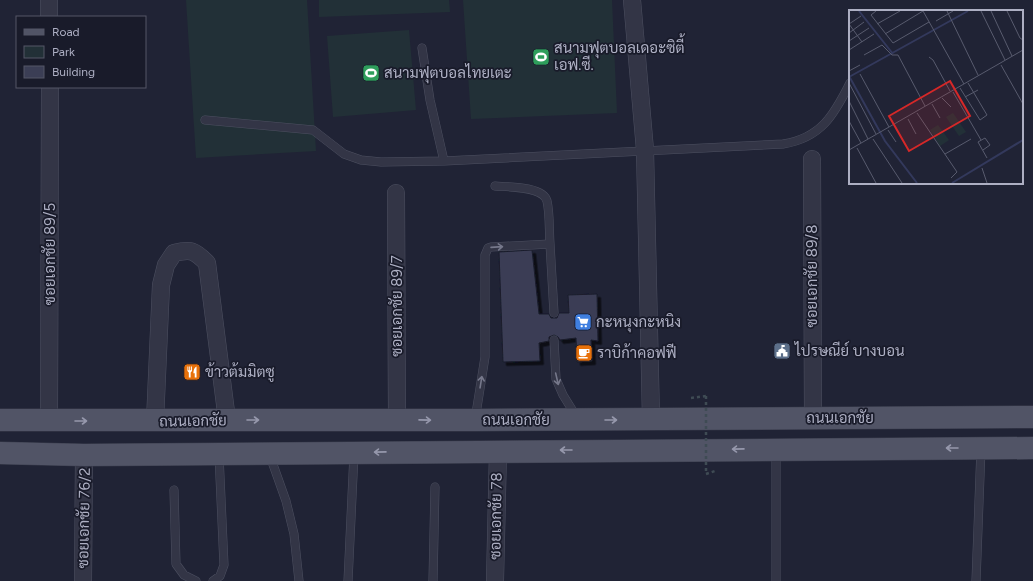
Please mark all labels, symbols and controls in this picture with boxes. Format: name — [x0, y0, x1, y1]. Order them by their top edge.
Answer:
inset map — [849, 10, 1023, 184]
legend — [16, 16, 146, 88]
text: Road — [52, 25, 80, 39]
place label: สนามฟุตบอลเดอะซิตี้ เอฟ.ซี. — [554, 33, 685, 74]
text: Park — [52, 45, 75, 59]
sports icon: สนามฟุตบอลเดอะซิตี้ เอฟ.ซี. — [531, 47, 551, 67]
sports icon: สนามฟุตบอลไทยเตะ — [361, 63, 381, 83]
place label: สนามฟุตบอลไทยเตะ — [384, 63, 512, 84]
text: Building — [52, 65, 95, 79]
street label: ซอยเอกชัย 89/5 — [41, 203, 59, 305]
street label: ซอยเอกชัย 89/8 — [803, 225, 821, 327]
one-way arrow — [490, 243, 503, 250]
street label: ซอยเอกชัย 89/7 — [388, 255, 406, 357]
supermarket icon: กะหนุงกะหนิง — [573, 312, 593, 332]
place label: กะหนุงกะหนิง — [596, 313, 681, 333]
public building icon: ไปรษณีย์ บางบอน — [772, 341, 792, 361]
place label: ไปรษณีย์ บางบอน — [794, 341, 905, 360]
cafe icon: ราบิก้าคอฟฟี — [574, 343, 594, 363]
place label: ราบิก้าคอฟฟี — [597, 343, 677, 362]
restaurant icon: ข้าวต้มมิตซู — [182, 362, 202, 382]
place label: ข้าวต้มมิตซู — [205, 362, 275, 382]
one-way arrow — [554, 372, 561, 385]
one-way arrow — [477, 376, 485, 389]
street label: ถนนเอกชัย — [806, 409, 874, 427]
street label: ถนนเอกชัย — [159, 411, 227, 431]
street label: ถนนเอกชัย — [482, 411, 550, 429]
one-way arrow — [246, 416, 259, 424]
one-way arrow — [418, 416, 431, 424]
one-way arrow — [604, 416, 617, 424]
one-way arrow — [74, 417, 87, 425]
one-way arrow — [946, 444, 959, 452]
one-way arrow — [732, 445, 745, 453]
one-way arrow — [560, 446, 573, 454]
one-way arrow — [374, 449, 387, 456]
street label: ซอยเอกชัย 76/2 — [74, 467, 94, 569]
street label: ซอยเอกชัย 78 — [486, 472, 506, 560]

